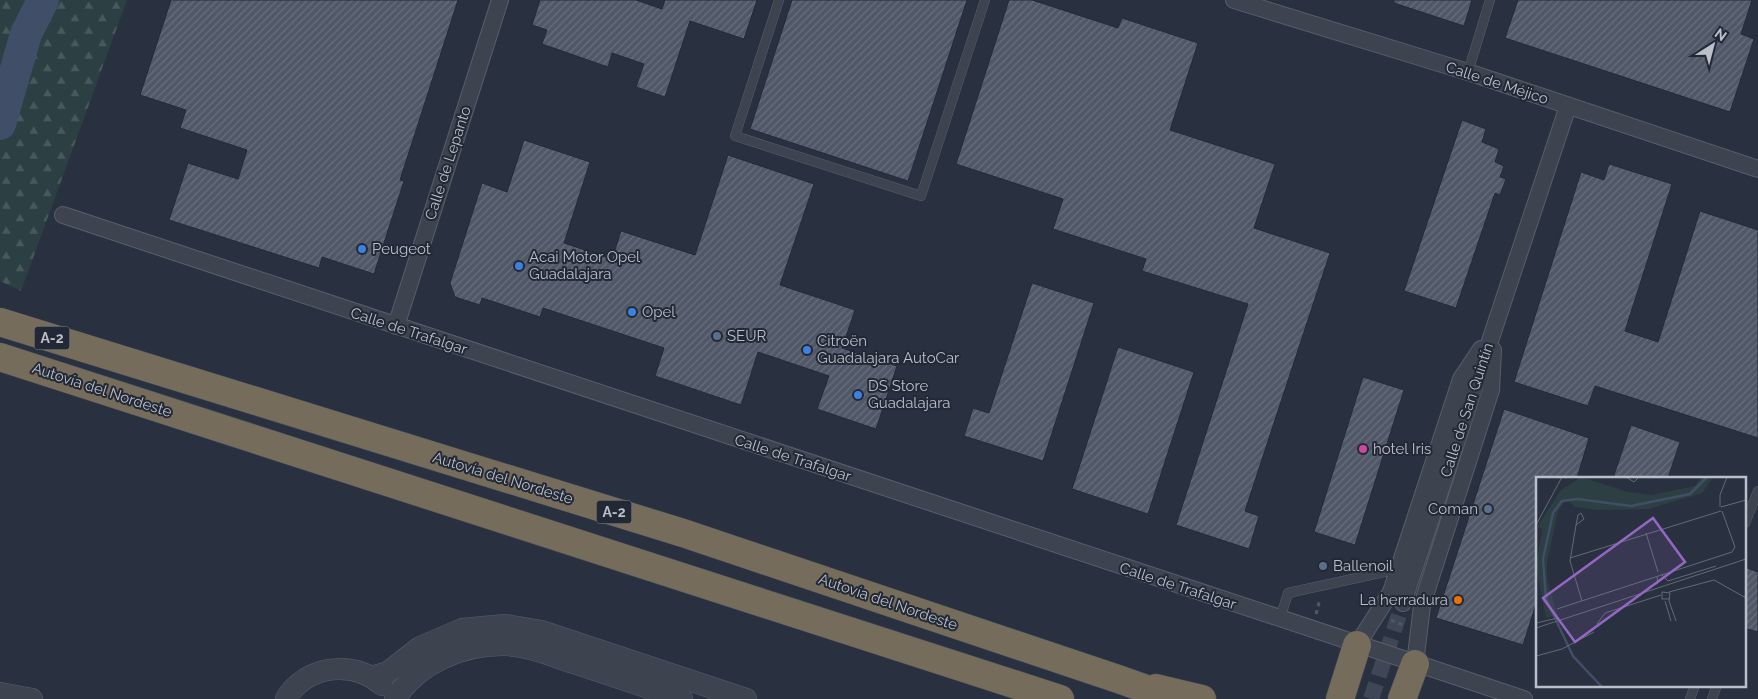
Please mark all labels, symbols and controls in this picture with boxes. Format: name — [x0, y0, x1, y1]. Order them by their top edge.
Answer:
north arrow — [1688, 20, 1738, 70]
text: N — [1712, 25, 1730, 44]
street label: Calle de Méjico — [1443, 58, 1551, 108]
street label: Calle de Lepanto — [421, 104, 475, 222]
place label: Peugeot — [372, 240, 431, 258]
marker: Peugeot — [356, 243, 368, 255]
place label: Acai Motor Opel Guadalajara — [529, 248, 641, 283]
marker: Acai Motor Opel Guadalajara — [513, 260, 525, 272]
place label: Opel — [642, 303, 676, 321]
street label: Calle de Trafalgar — [348, 304, 470, 359]
marker: Opel — [626, 306, 638, 318]
road number: A-2 — [34, 326, 70, 349]
place label: SEUR — [727, 327, 767, 345]
marker: SEUR — [711, 330, 723, 342]
place label: Citroën Guadalajara AutoCar — [817, 332, 960, 367]
street label: Calle de San Quintín — [1437, 341, 1497, 479]
marker: Citroën Guadalajara AutoCar — [801, 344, 813, 356]
street label: Autovía del Nordeste — [30, 359, 174, 421]
place label: DS Store Guadalajara — [868, 377, 951, 412]
marker: DS Store Guadalajara — [852, 389, 864, 401]
street label: Calle de Trafalgar — [732, 431, 854, 486]
place label: hotel Iris — [1373, 440, 1431, 458]
marker: hotel Iris — [1357, 443, 1369, 455]
street label: Autovía del Nordeste — [431, 448, 576, 508]
inset map — [1536, 477, 1746, 686]
place label: Coman — [1428, 500, 1478, 518]
road number: A-2 — [596, 501, 632, 524]
marker: Coman — [1482, 503, 1494, 515]
place label: Ballenoil — [1333, 557, 1394, 575]
street label: Calle de Trafalgar — [1117, 559, 1239, 614]
marker: Ballenoil — [1317, 560, 1329, 572]
street label: Autovía del Nordeste — [816, 570, 960, 634]
place label: La herradura — [1359, 591, 1448, 609]
marker: La herradura — [1452, 594, 1464, 606]

